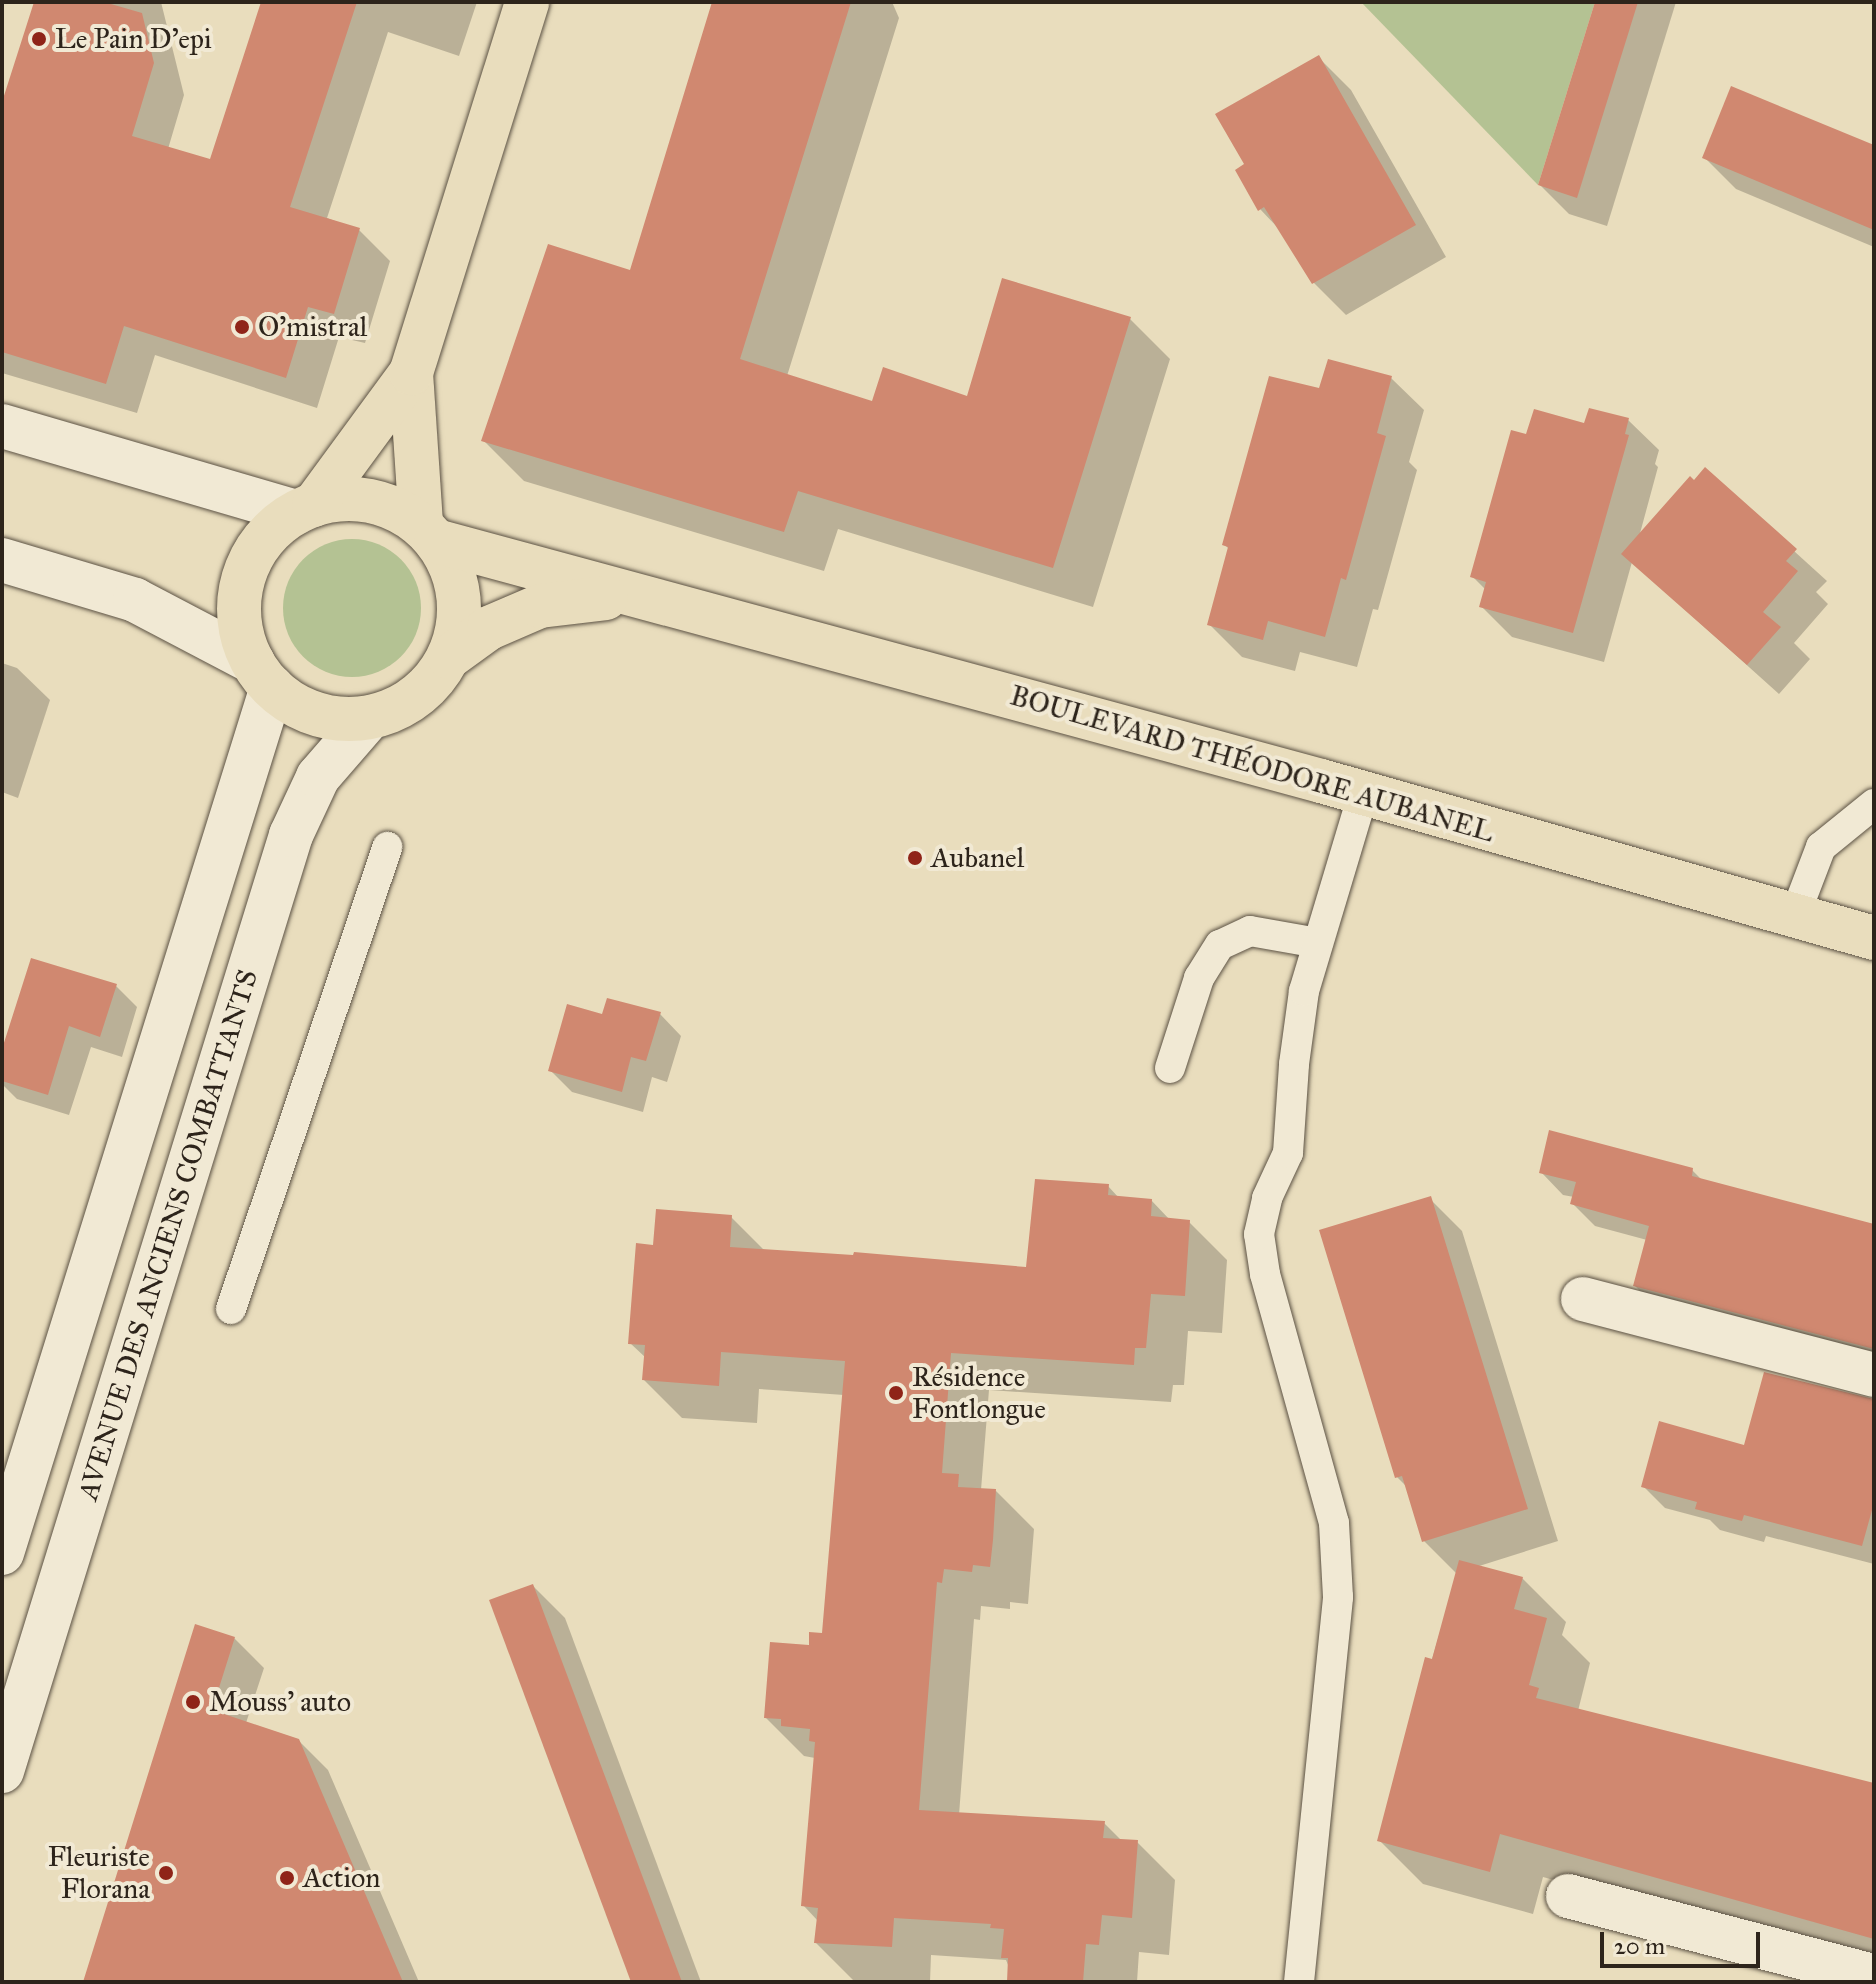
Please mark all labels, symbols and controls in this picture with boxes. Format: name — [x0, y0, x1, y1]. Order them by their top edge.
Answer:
place label: Le Pain D'epi — [55, 22, 212, 56]
marker: Le Pain D'epi — [30, 30, 48, 48]
place label: O'mistral — [258, 310, 367, 344]
marker: O'mistral — [233, 318, 251, 336]
street label: BOULEVARD THÉODORE AUBANEL — [1006, 679, 1498, 849]
place label: Aubanel — [931, 841, 1024, 875]
marker: Aubanel — [906, 849, 924, 867]
street label: AVENUE DES ANCIENS COMBATTANTS — [71, 966, 265, 1504]
place label: Résidence Fontlongue — [912, 1360, 1046, 1426]
marker: Résidence Fontlongue — [887, 1384, 905, 1402]
place label: Mouss' auto — [209, 1685, 351, 1719]
marker: Mouss' auto — [184, 1693, 202, 1711]
place label: Fleuriste Florana — [48, 1840, 150, 1906]
place label: Action — [303, 1861, 380, 1895]
marker: Fleuriste Florana — [157, 1864, 175, 1882]
marker: Action — [278, 1869, 296, 1887]
scale bar — [1604, 1916, 1764, 1966]
text: 20 m — [1614, 1931, 1665, 1961]

